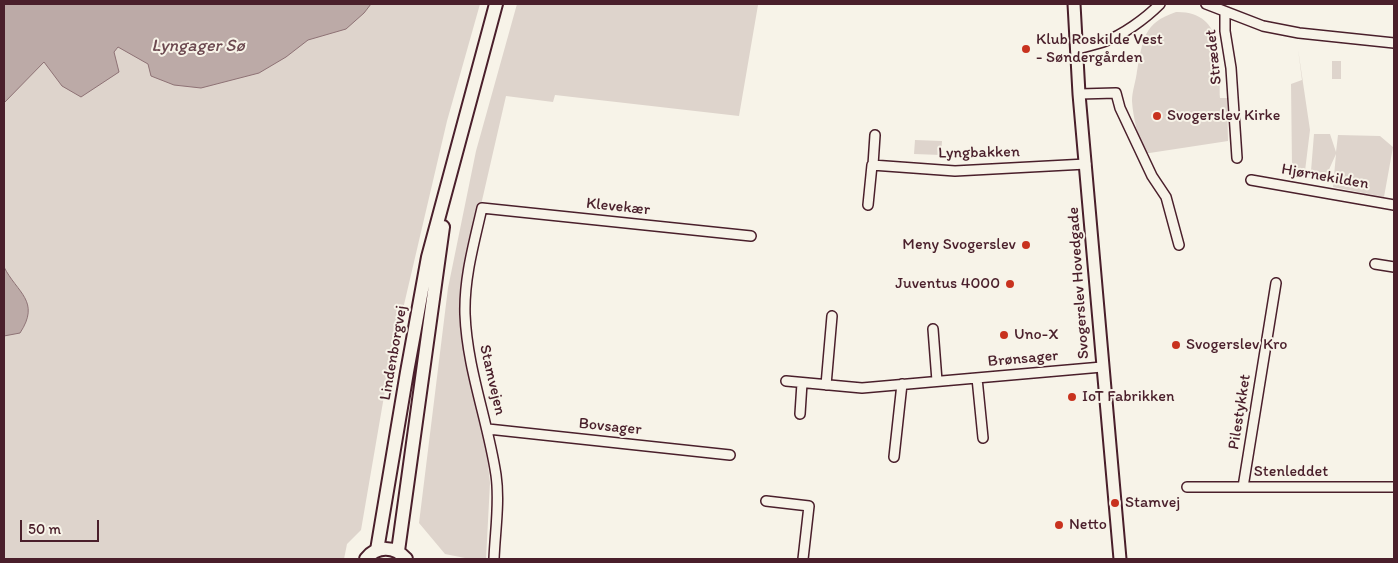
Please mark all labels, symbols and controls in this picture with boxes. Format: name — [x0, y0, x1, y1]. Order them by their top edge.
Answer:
street label: Strædet — [1202, 28, 1226, 86]
place label: Klub Roskilde Vest - Søndergården — [1036, 30, 1163, 68]
water label: Lyngager Sø — [151, 35, 245, 57]
marker: Klub Roskilde Vest - Søndergården — [1020, 43, 1032, 55]
place label: Svogerslev Kirke — [1167, 106, 1280, 126]
marker: Svogerslev Kirke — [1151, 110, 1163, 122]
street label: Lyngbakken — [938, 143, 1020, 163]
street label: Hjørnekilden — [1280, 160, 1370, 194]
street label: Klevekær — [585, 194, 651, 220]
street label: Svogerslev Hovedgade — [1064, 206, 1094, 360]
place label: Meny Svogerslev — [902, 235, 1016, 255]
marker: Meny Svogerslev — [1020, 239, 1032, 251]
place label: Juventus 4000 — [895, 274, 1000, 294]
marker: Juventus 4000 — [1004, 278, 1016, 290]
street label: Lindenborgvej — [376, 304, 412, 402]
place label: Uno-X — [1014, 325, 1058, 345]
marker: Uno-X — [998, 329, 1010, 341]
place label: Svogerslev Kro — [1186, 335, 1287, 355]
marker: Svogerslev Kro — [1170, 339, 1182, 351]
street label: Stamvejen — [475, 343, 509, 417]
street label: Brønsager — [987, 346, 1059, 372]
street label: Pilestykket — [1225, 373, 1255, 451]
place label: IoT Fabrikken — [1082, 387, 1175, 407]
marker: IoT Fabrikken — [1066, 391, 1078, 403]
street label: Bovsager — [578, 414, 642, 440]
street label: Stenleddet — [1254, 462, 1328, 482]
place label: Stamvej — [1125, 493, 1180, 513]
marker: Stamvej — [1109, 497, 1121, 509]
scale bar — [22, 510, 101, 542]
place label: Netto — [1069, 515, 1107, 535]
marker: Netto — [1053, 519, 1065, 531]
text: 50 m — [28, 520, 61, 538]

